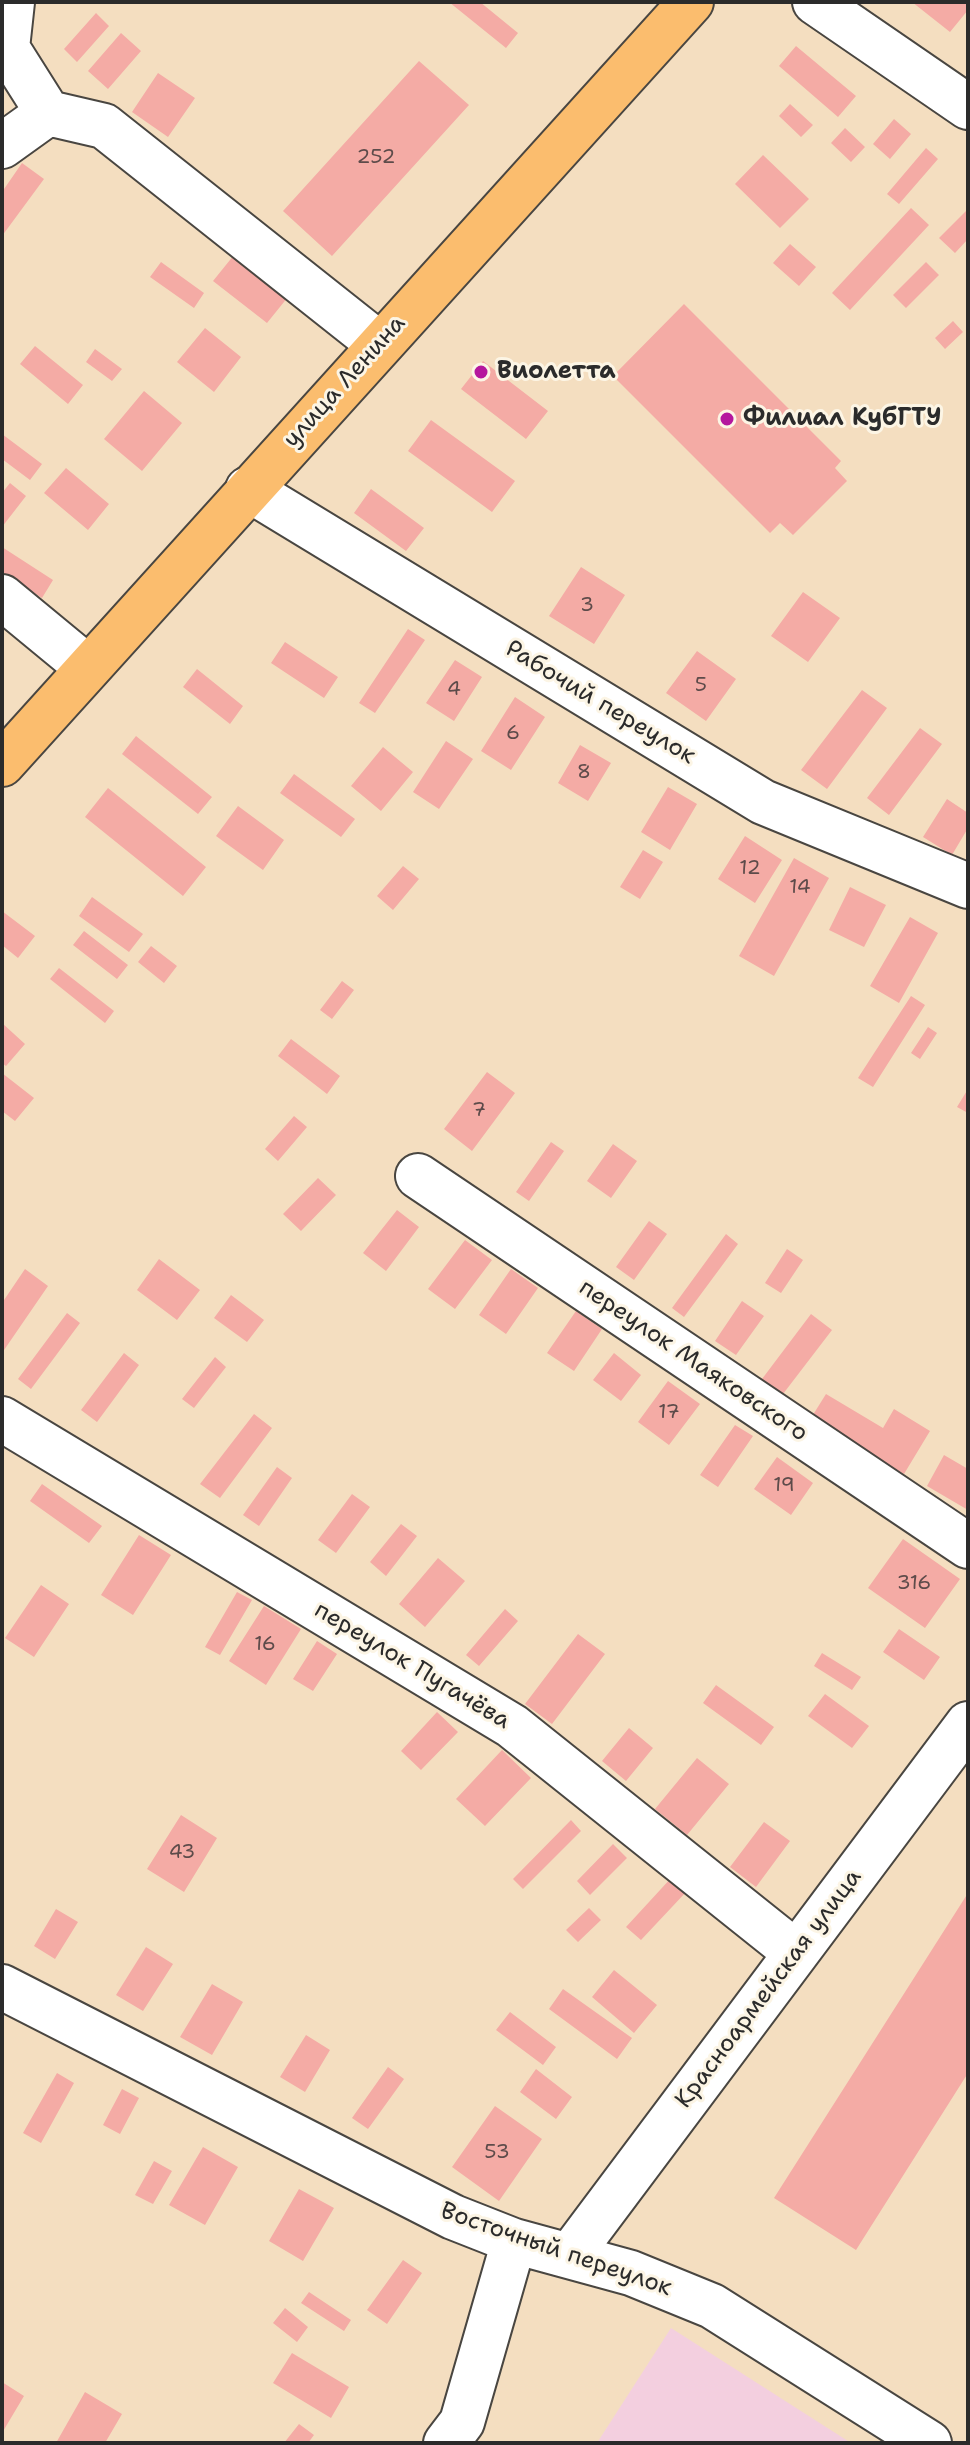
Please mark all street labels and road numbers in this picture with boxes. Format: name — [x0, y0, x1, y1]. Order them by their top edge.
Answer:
street label: улица Ленина — [278, 310, 412, 454]
street label: Рабочий переулок — [500, 635, 700, 771]
street label: переулок Маяковского — [573, 1274, 813, 1448]
street label: переулок Пугачёва — [309, 1596, 515, 1736]
street label: Красноармейская улица — [670, 1864, 868, 2114]
street label: Восточный переулок — [437, 2197, 675, 2303]

